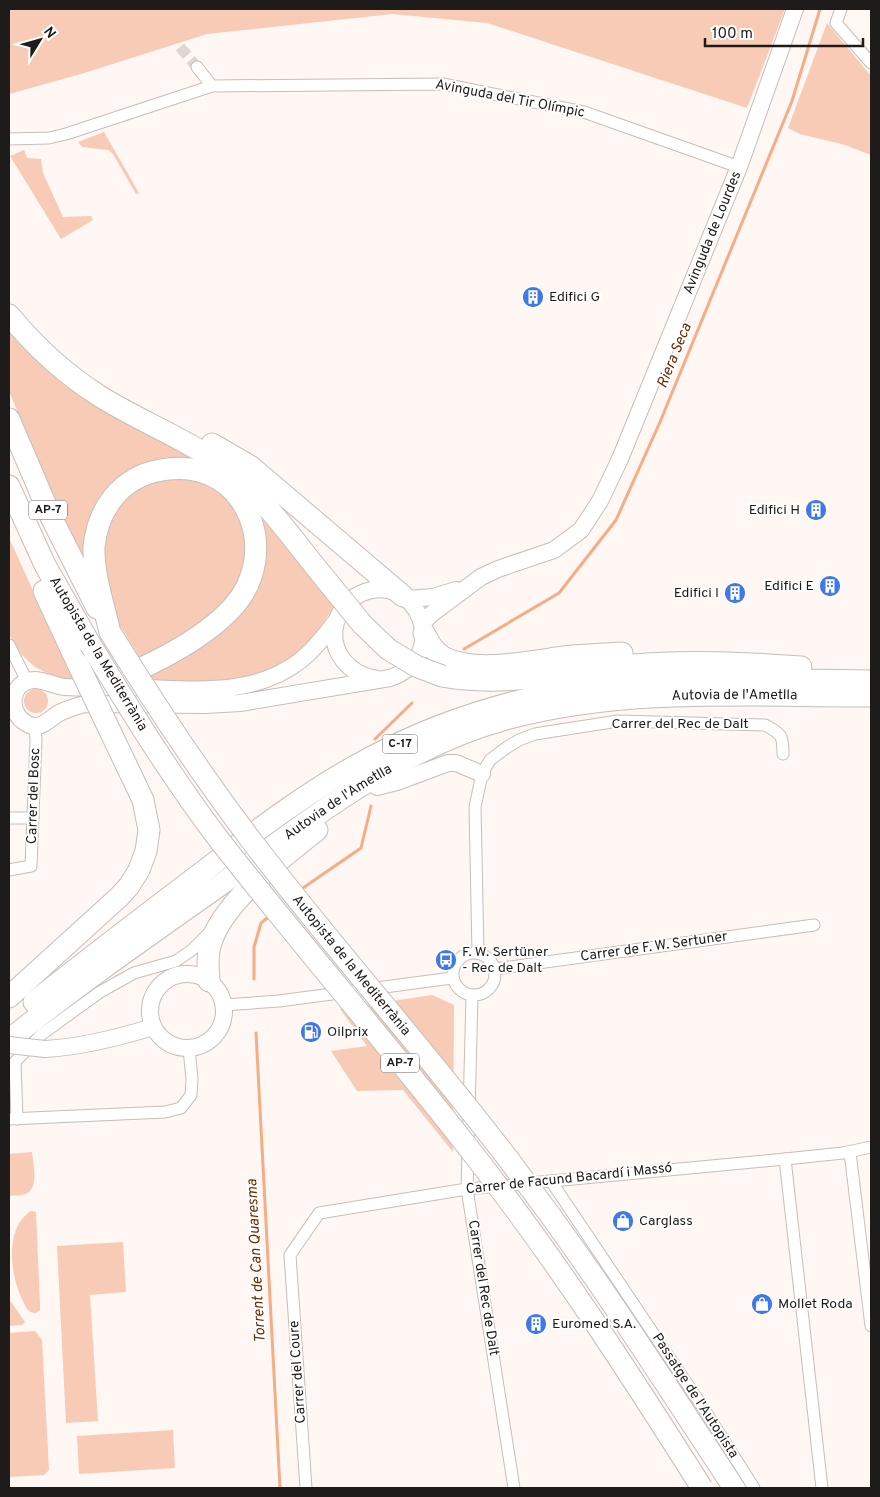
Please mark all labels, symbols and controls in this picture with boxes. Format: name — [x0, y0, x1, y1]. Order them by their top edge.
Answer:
north arrow — [15, 15, 65, 65]
scale bar — [705, 15, 862, 47]
text: N — [39, 24, 59, 42]
text: 100 m — [712, 25, 753, 44]
street label: Avinguda del Tir Olímpic — [434, 76, 586, 122]
street label: Avinguda de Lourdes — [680, 169, 745, 297]
building icon: Edifici G — [521, 285, 545, 309]
place label: Edifici G — [549, 289, 600, 306]
water label: Riera Seca — [653, 320, 697, 391]
building icon: Edifici H — [804, 498, 828, 522]
road number: AP-7 — [29, 500, 67, 520]
place label: Edifici H — [749, 502, 800, 519]
street label: Autopista de la Mediterrània — [45, 574, 151, 734]
building icon: Edifici E — [818, 574, 842, 598]
place label: Edifici E — [764, 578, 814, 595]
building icon: Edifici I — [723, 581, 747, 605]
place label: Edifici I — [674, 585, 719, 602]
street label: Autovia de l'Ametlla — [671, 686, 798, 705]
street label: Carrer del Rec de Dalt — [611, 716, 749, 733]
road number: C-17 — [382, 734, 418, 754]
street label: Carrer del Bosc — [24, 748, 44, 844]
street label: Autovia de l'Ametlla — [281, 761, 395, 844]
street label: Autopista de la Mediterrània — [289, 891, 414, 1039]
street label: Carrer de F. W. Sertuner — [579, 928, 729, 966]
place label: F. W. Sertüner - Rec de Dalt — [462, 944, 549, 977]
bus stop icon: F. W. Sertüner - Rec de Dalt — [434, 948, 458, 972]
fuel station icon: Oilprix — [299, 1020, 323, 1044]
place label: Oilprix — [327, 1024, 368, 1041]
road number: AP-7 — [381, 1054, 419, 1072]
street label: Carrer de Facund Bacardí i Massó — [465, 1160, 673, 1198]
water label: Torrent de Can Quaresma — [243, 1178, 271, 1344]
shop icon: Carglass — [611, 1209, 635, 1233]
place label: Carglass — [639, 1213, 693, 1230]
street label: Carrer del Rec de Dalt — [464, 1219, 502, 1357]
shop icon: Mollet Roda — [750, 1292, 774, 1316]
place label: Mollet Roda — [778, 1296, 853, 1313]
building icon: Euromed S.A. — [524, 1312, 548, 1336]
place label: Euromed S.A. — [552, 1316, 636, 1333]
street label: Carrer del Coure — [286, 1320, 310, 1424]
street label: Passatge de l'Autopista — [648, 1330, 742, 1462]

